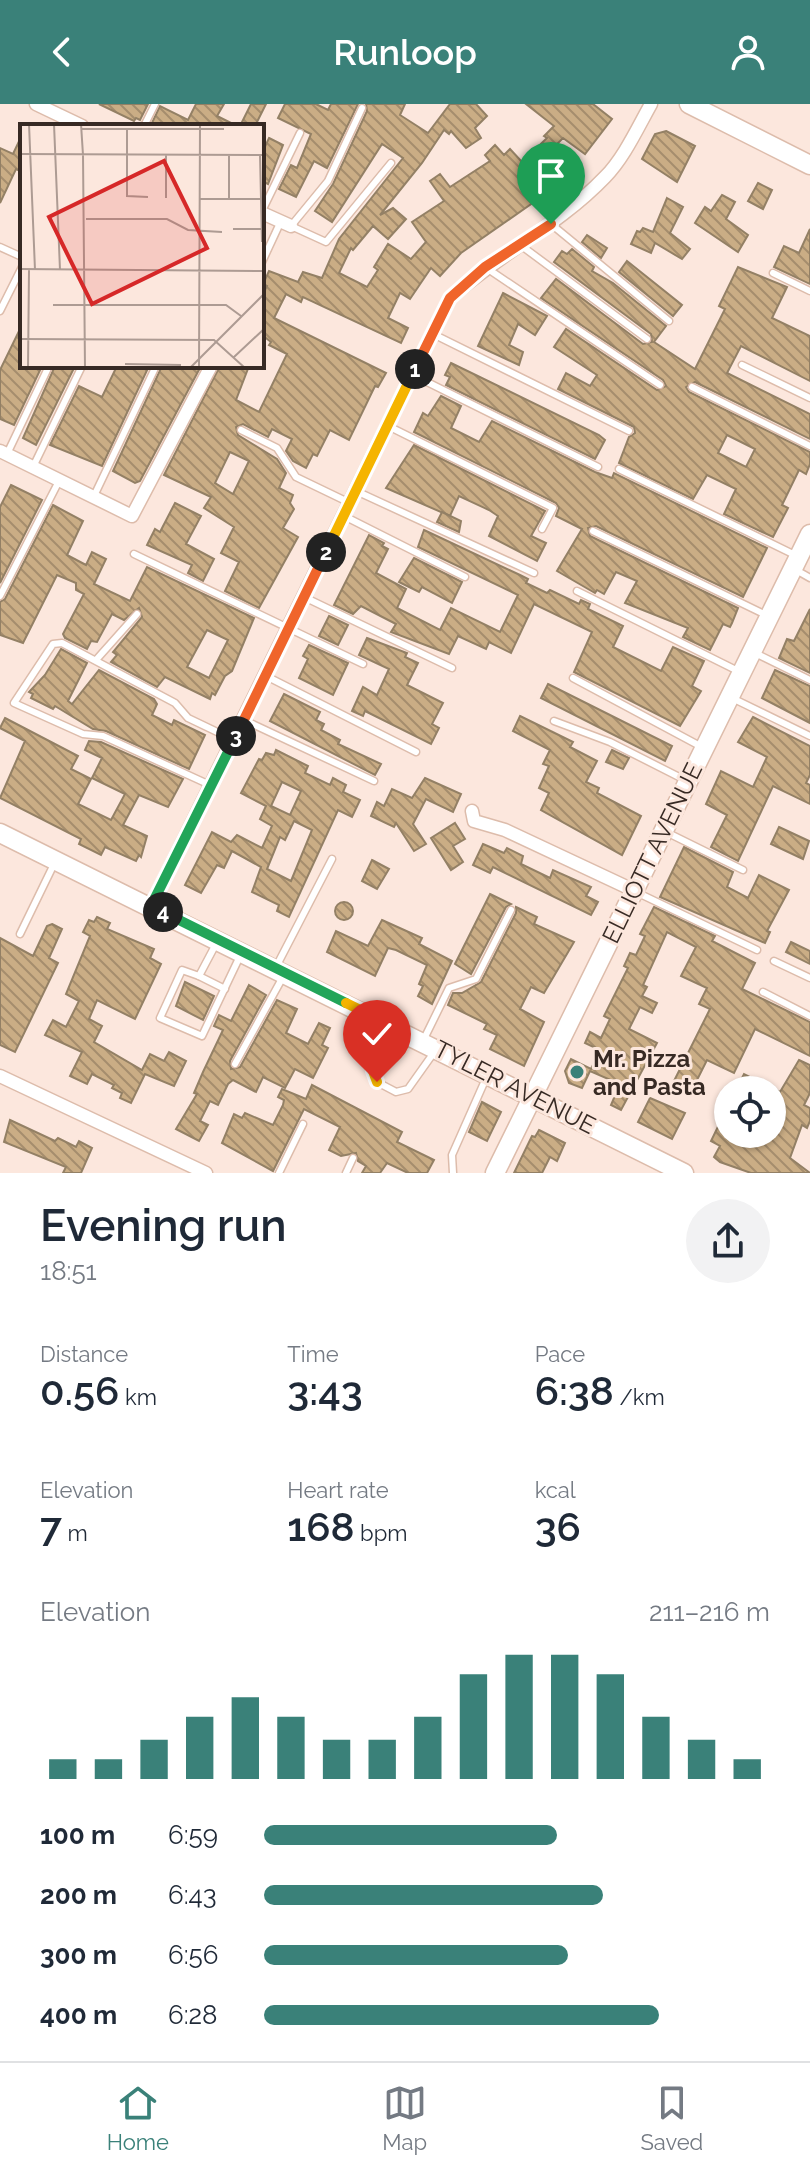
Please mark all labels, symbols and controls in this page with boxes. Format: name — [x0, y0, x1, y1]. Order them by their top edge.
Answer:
icon: back — [40, 30, 84, 74]
icon: person — [726, 30, 770, 74]
text: Runloop — [333, 31, 477, 73]
inset map — [20, 124, 264, 368]
pin — [517, 142, 585, 224]
icon: arrive — [529, 154, 573, 198]
pin: 1 — [395, 349, 435, 389]
text: 1 — [410, 356, 420, 382]
pin: 2 — [306, 532, 346, 572]
text: 2 — [320, 539, 332, 565]
pin: 3 — [216, 716, 256, 756]
text: 3 — [230, 723, 242, 749]
street label: ELLIOTT AVENUE — [596, 758, 708, 948]
pin: 4 — [143, 892, 183, 932]
text: 4 — [157, 899, 169, 925]
pin — [343, 1000, 411, 1082]
icon: check — [355, 1012, 399, 1056]
street label: TYLER AVENUE — [430, 1034, 600, 1140]
place label: Mr. Pizza and Pasta — [593, 1044, 706, 1101]
marker: Mr. Pizza and Pasta — [568, 1063, 586, 1081]
map controls — [714, 1076, 786, 1148]
button: locate — [714, 1076, 786, 1148]
button: share — [686, 1199, 770, 1283]
text: Evening run — [40, 1200, 287, 1251]
text: 18:51 — [40, 1256, 97, 1286]
text: Distance — [40, 1341, 128, 1367]
text: Time — [287, 1341, 339, 1367]
text: Pace — [535, 1341, 585, 1367]
text: 0.56 — [40, 1367, 119, 1414]
text: 3:43 — [287, 1367, 363, 1414]
text: 6:38 — [535, 1367, 614, 1414]
text: km — [119, 1384, 157, 1410]
text: /km — [614, 1384, 665, 1410]
text: Elevation — [40, 1477, 133, 1503]
text: Heart rate — [287, 1477, 389, 1503]
text: kcal — [535, 1477, 576, 1503]
text: 7 — [40, 1503, 62, 1550]
text: 168 — [287, 1503, 355, 1550]
text: 36 — [535, 1503, 581, 1550]
text: m — [62, 1520, 88, 1546]
text: bpm — [355, 1520, 407, 1546]
text: Elevation — [40, 1597, 150, 1627]
text: 211–216 m — [649, 1597, 770, 1627]
text: 100 m — [40, 1820, 115, 1850]
text: 6:59 — [168, 1820, 218, 1850]
text: 200 m — [40, 1880, 117, 1910]
text: 6:43 — [168, 1880, 217, 1910]
text: 300 m — [40, 1940, 117, 1970]
text: 6:56 — [168, 1940, 218, 1970]
text: 400 m — [40, 2000, 117, 2030]
text: 6:28 — [168, 2000, 218, 2030]
tab: Home — [107, 2081, 169, 2155]
tab: Map — [382, 2081, 427, 2155]
tab: Saved — [640, 2081, 703, 2155]

